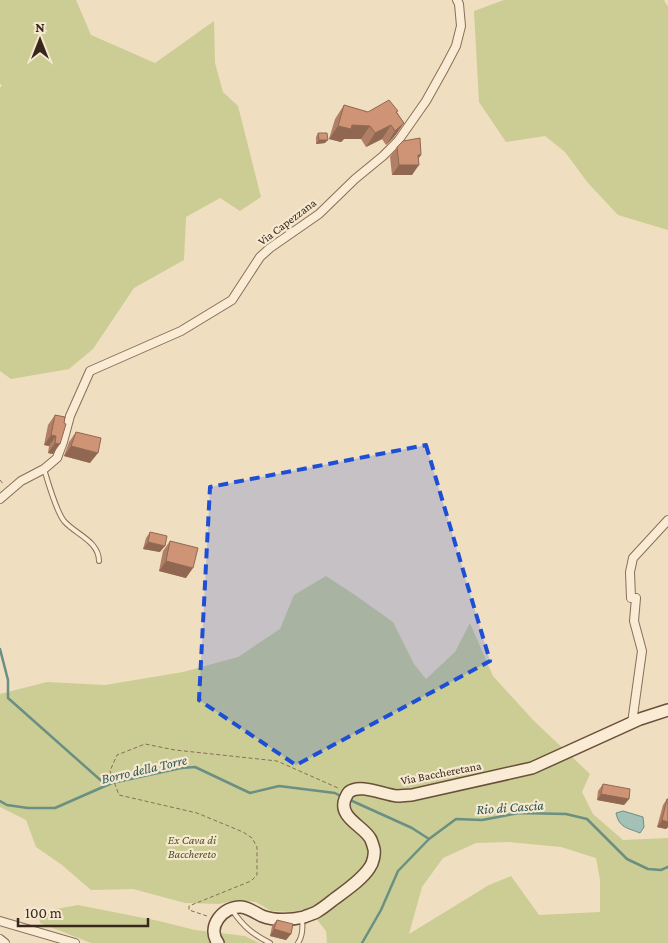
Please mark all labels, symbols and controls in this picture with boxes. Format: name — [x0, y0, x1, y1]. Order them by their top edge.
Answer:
north arrow — [15, 15, 65, 65]
text: N — [35, 19, 45, 35]
street label: Via Capezzana — [255, 195, 319, 248]
water label: Borro della Torre — [100, 751, 189, 787]
street label: Via Baccheretana — [399, 758, 483, 788]
water label: Rio di Cascia — [476, 797, 545, 817]
park label: Ex Cava di Bacchereto — [168, 833, 217, 861]
scale bar — [18, 896, 148, 928]
text: 100 m — [25, 905, 62, 921]

